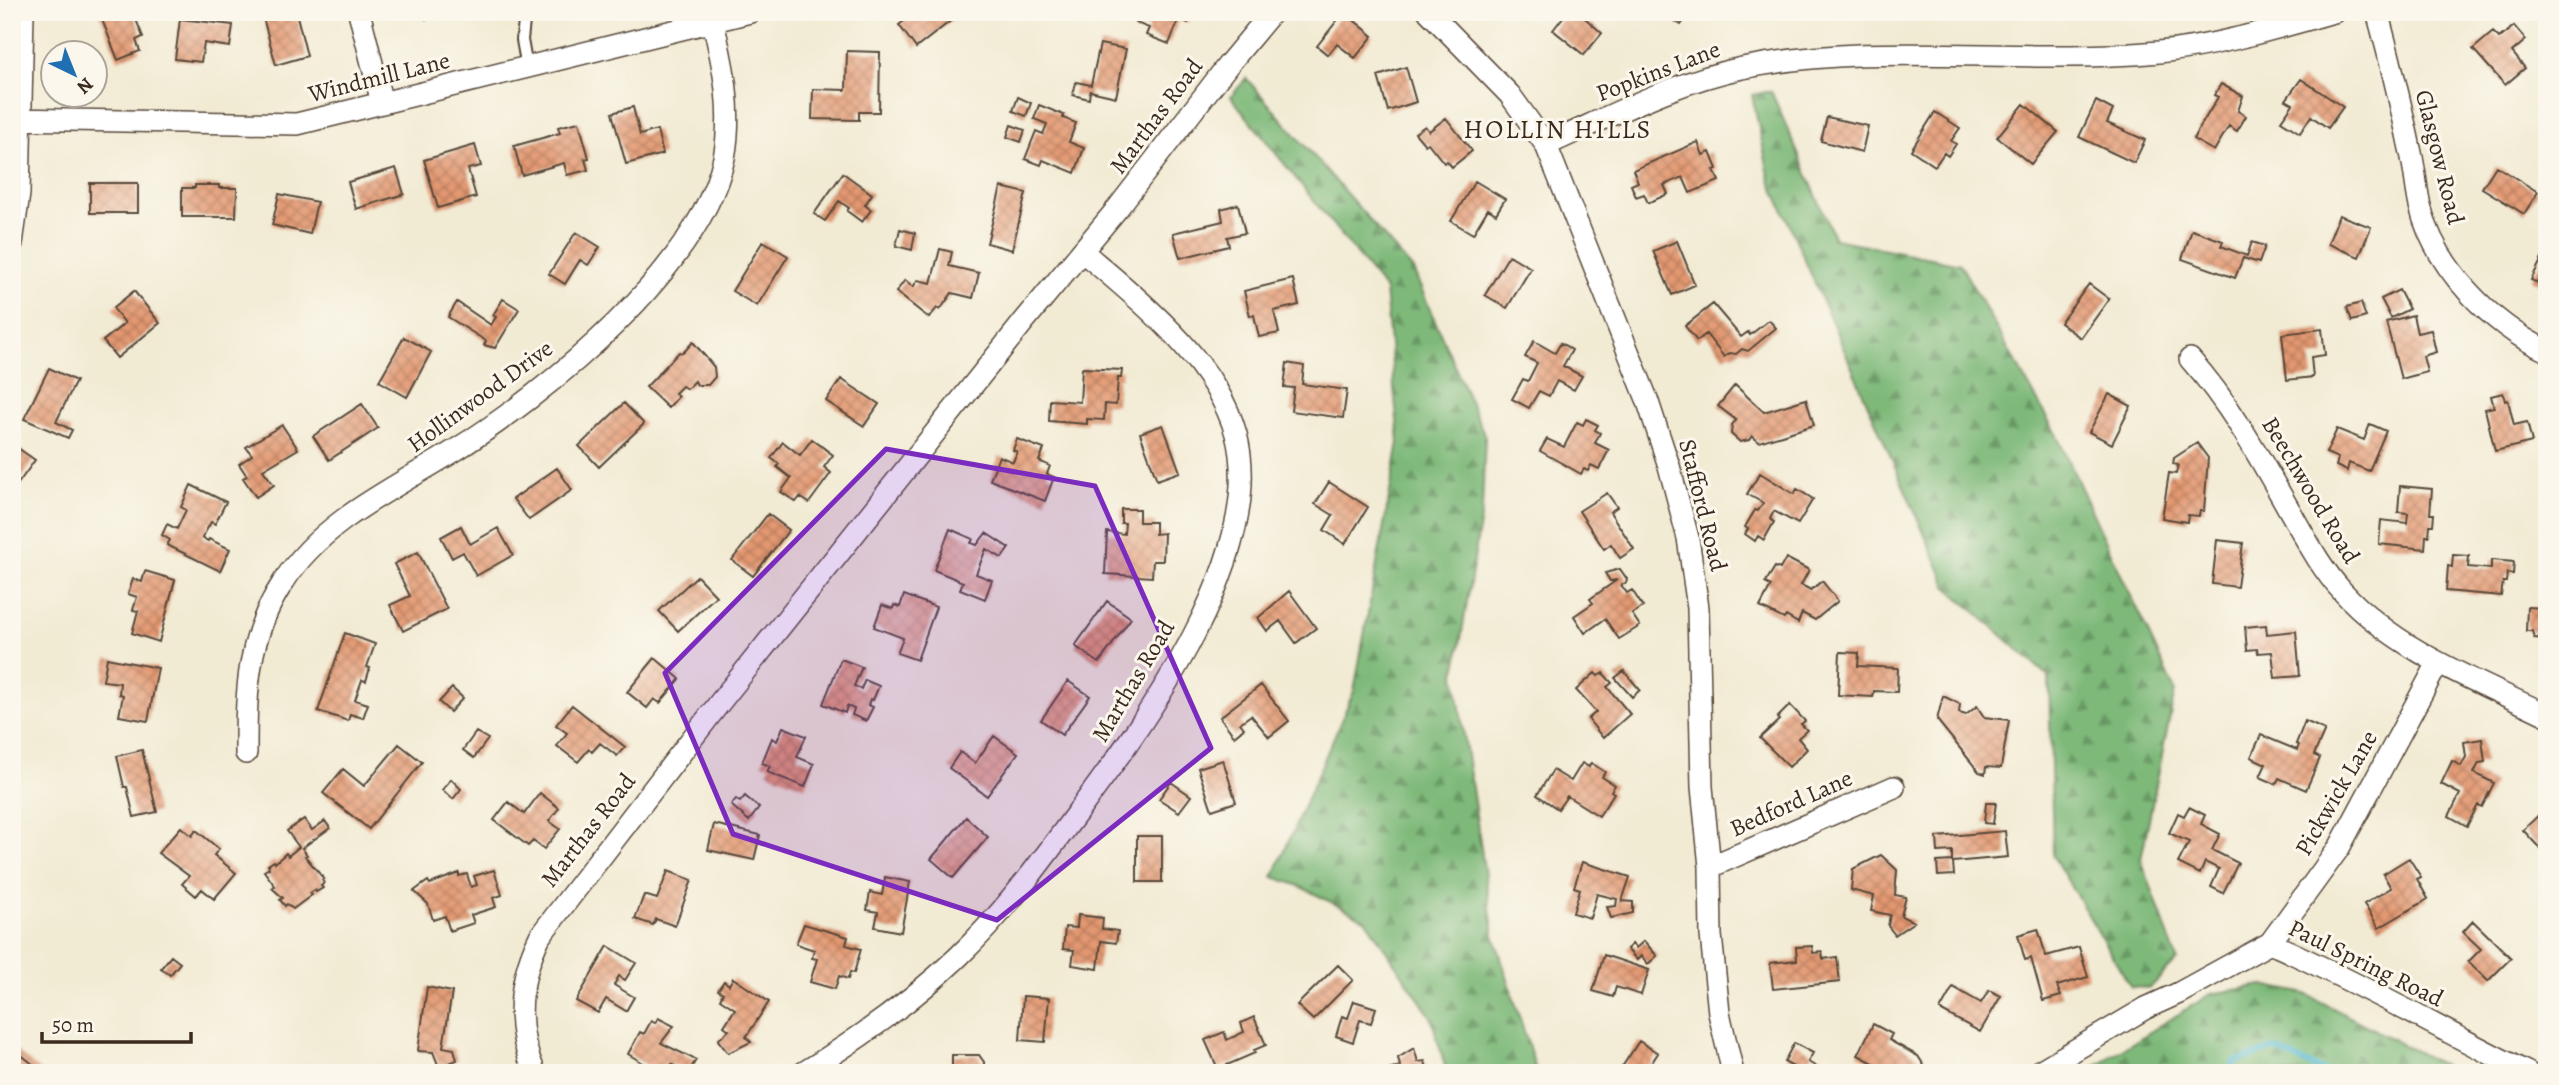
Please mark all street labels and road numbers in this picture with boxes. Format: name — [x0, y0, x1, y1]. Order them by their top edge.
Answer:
street label: Popkins Lane — [1591, 33, 1725, 109]
street label: Windmill Lane — [304, 44, 453, 110]
street label: Marthas Road — [1102, 52, 1210, 180]
street label: Glasgow Road — [2408, 86, 2472, 228]
street label: Hollinwood Drive — [401, 332, 559, 460]
street label: Beechwood Road — [2254, 411, 2368, 570]
street label: Stafford Road — [1671, 436, 1735, 574]
street label: Marthas Road — [1084, 614, 1182, 748]
street label: Pickwick Lane — [2287, 725, 2385, 861]
street label: Bedford Lane — [1725, 762, 1857, 844]
street label: Marthas Road — [533, 766, 643, 894]
street label: Paul Spring Road — [2283, 912, 2449, 1014]

